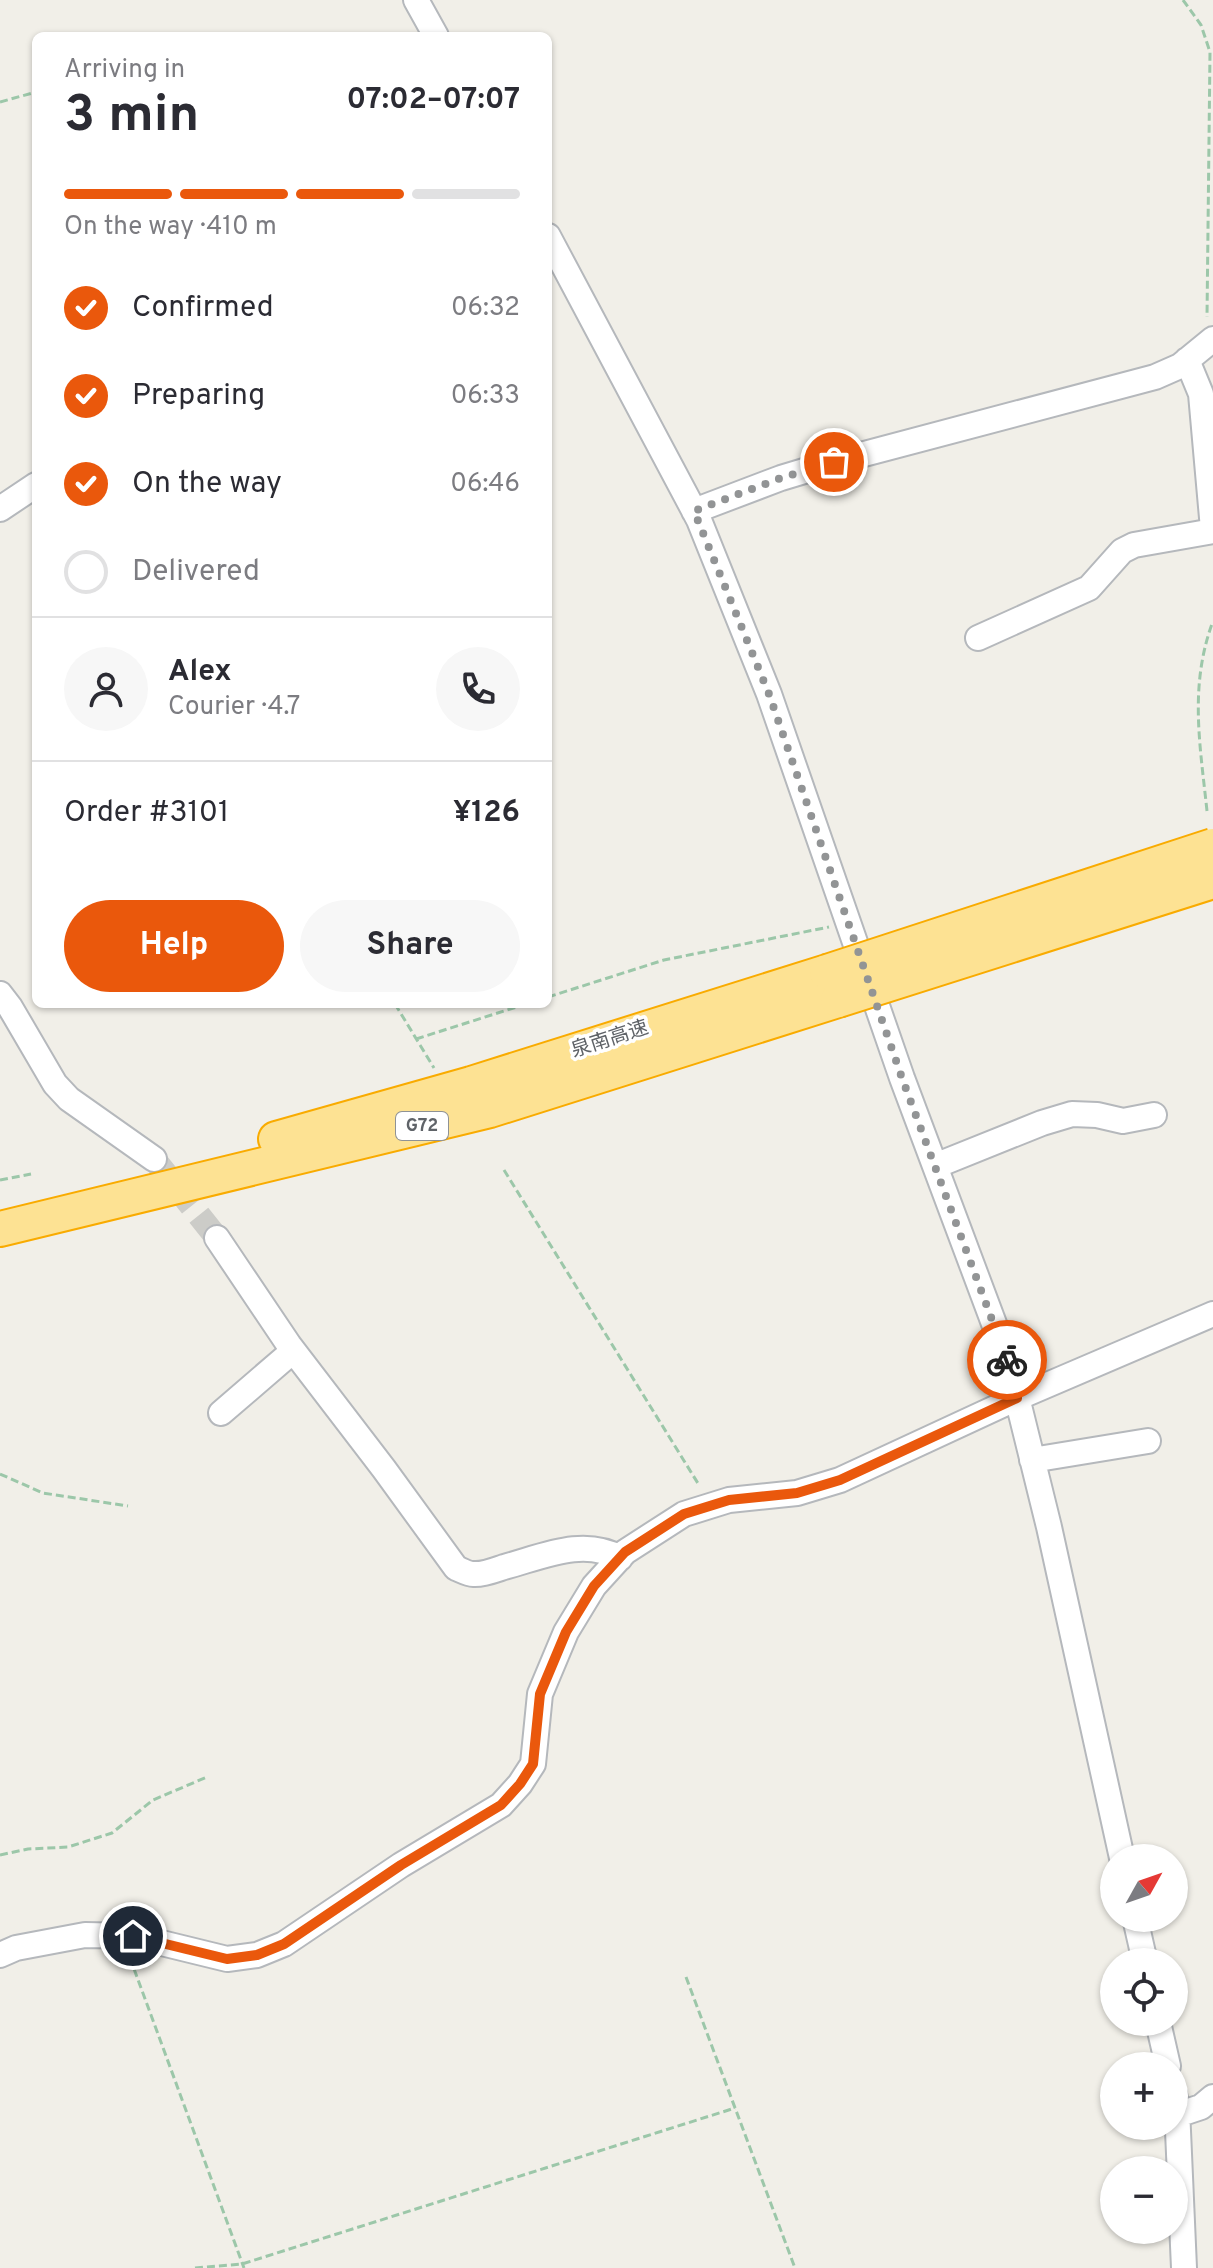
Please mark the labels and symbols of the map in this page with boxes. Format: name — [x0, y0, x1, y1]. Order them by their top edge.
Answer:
pin — [800, 428, 868, 496]
street label: 泉南高速 — [568, 1015, 652, 1065]
road number: G72 — [396, 1112, 448, 1140]
courier — [967, 1320, 1047, 1400]
north arrow — [1100, 1844, 1188, 1932]
pin — [99, 1902, 167, 1970]

